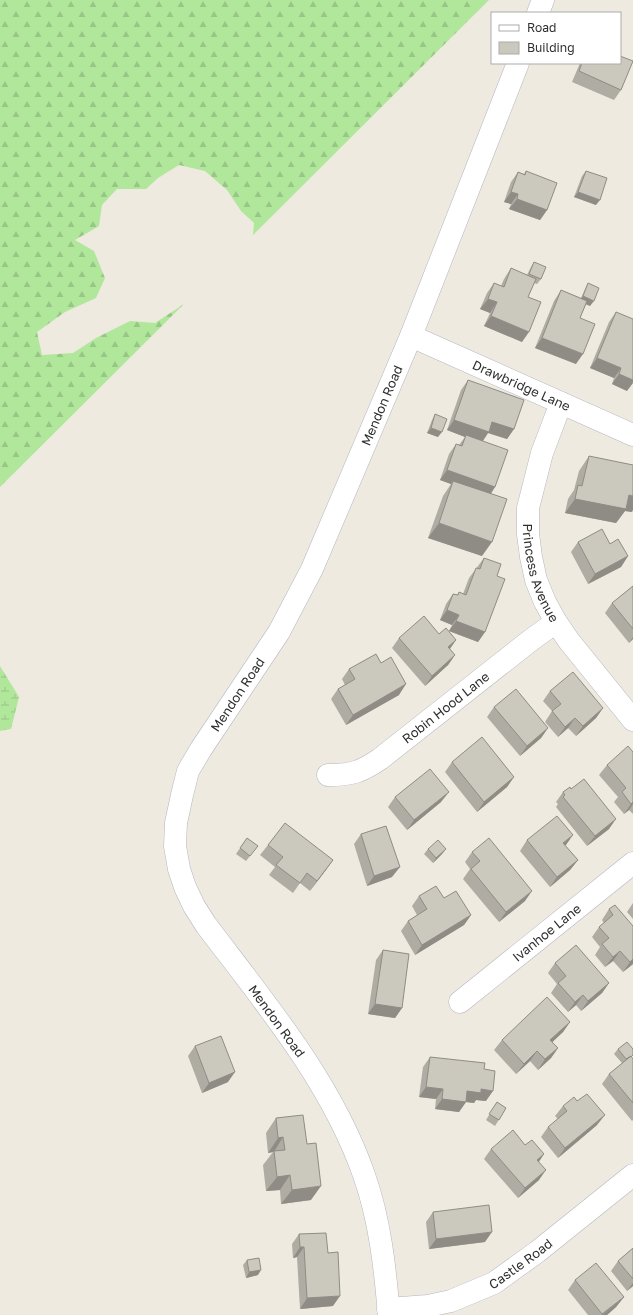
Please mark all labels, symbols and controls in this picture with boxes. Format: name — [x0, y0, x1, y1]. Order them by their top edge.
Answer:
legend — [491, 12, 621, 64]
text: Road — [527, 20, 556, 35]
text: Building — [527, 40, 575, 55]
street label: Drawbridge Lane — [470, 356, 573, 414]
street label: Mendon Road — [357, 363, 406, 448]
street label: Princess Avenue — [520, 523, 562, 625]
street label: Mendon Road — [207, 654, 268, 735]
street label: Robin Hood Lane — [399, 668, 492, 747]
street label: Ivanhoe Lane — [509, 900, 584, 965]
street label: Mendon Road — [245, 982, 309, 1060]
street label: Castle Road — [487, 1235, 555, 1292]

